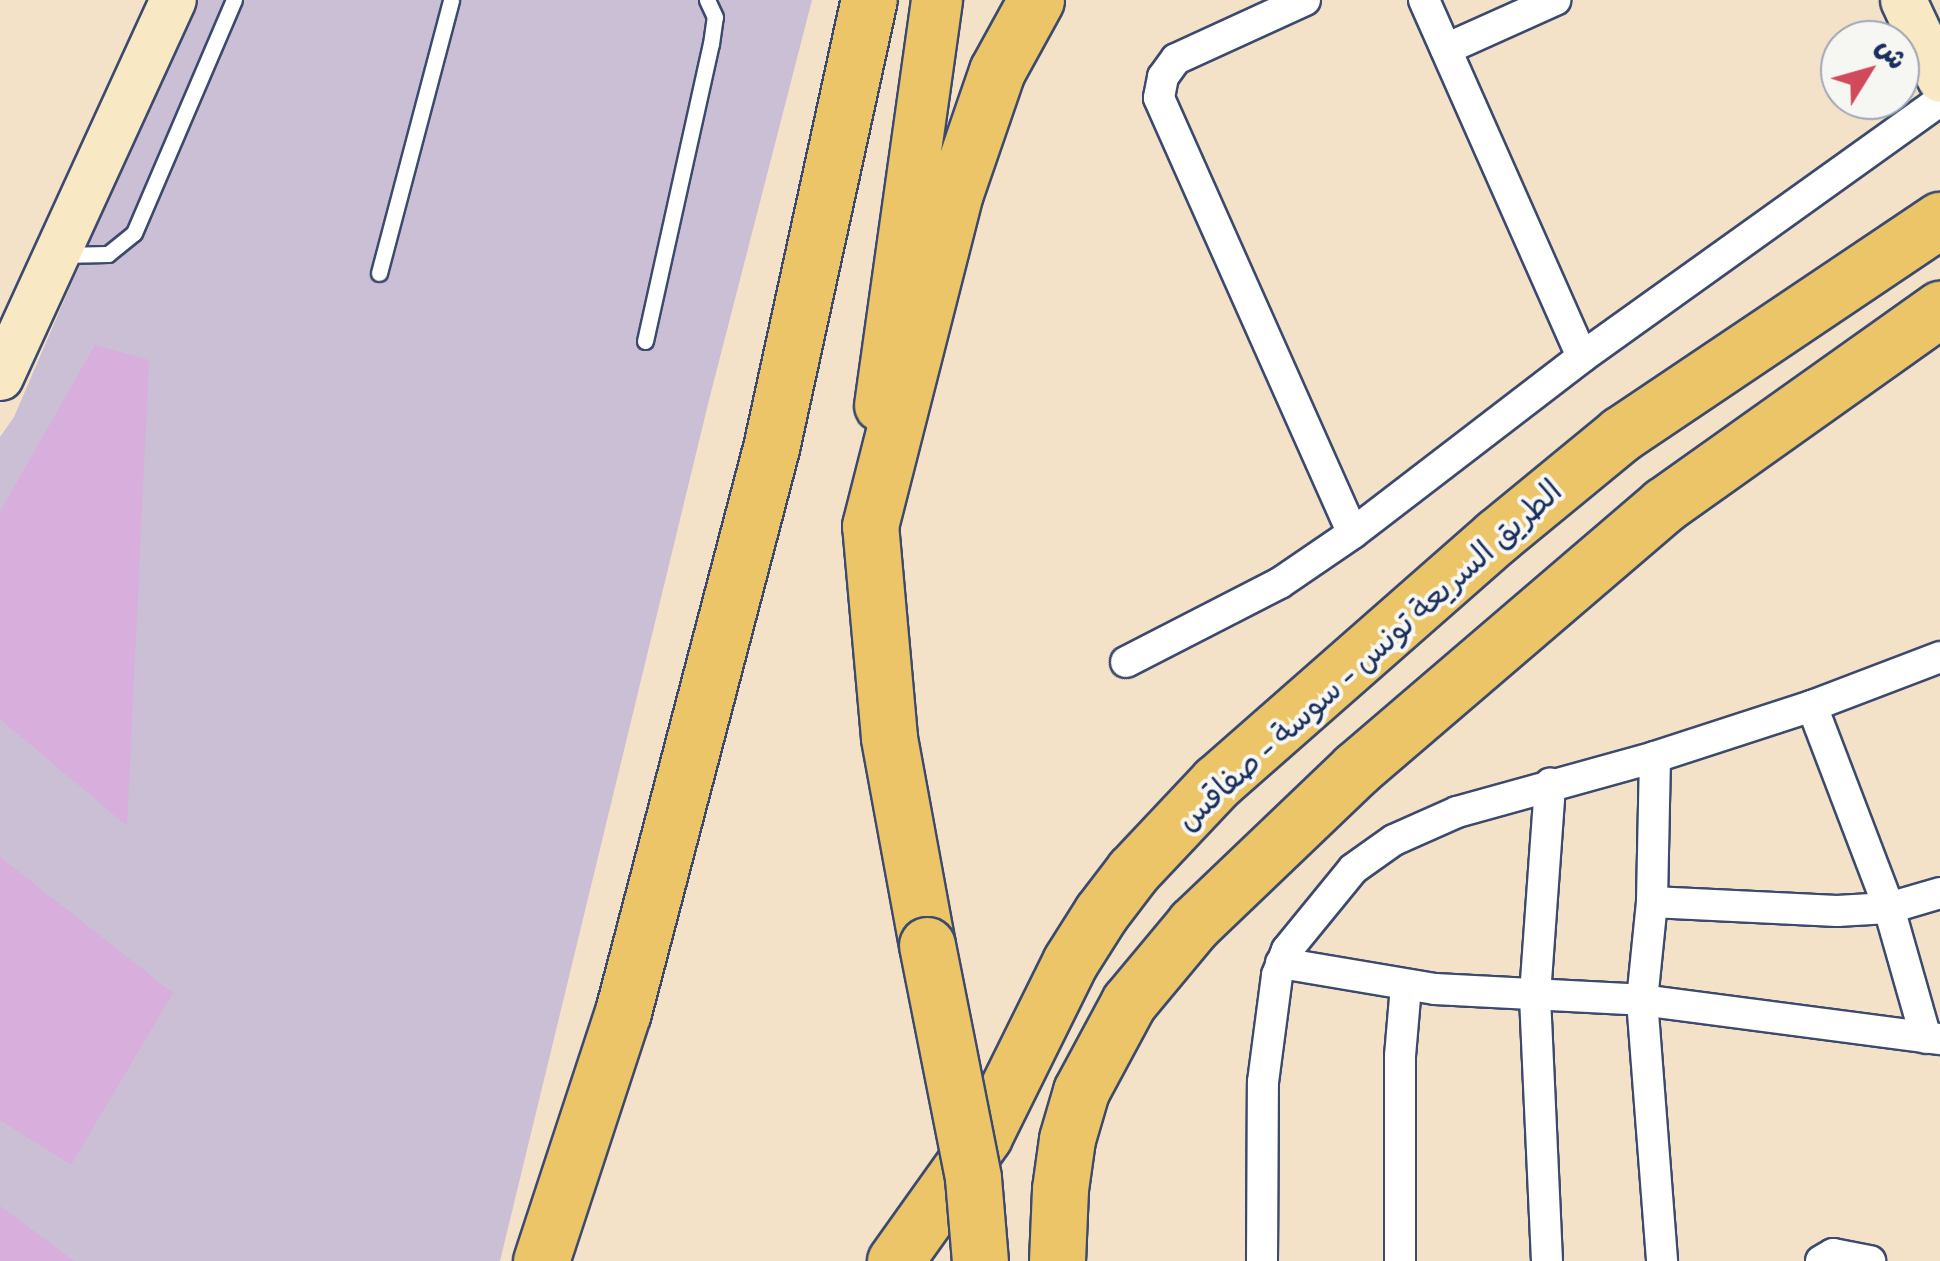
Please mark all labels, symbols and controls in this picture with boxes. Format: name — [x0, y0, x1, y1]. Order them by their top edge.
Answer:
north arrow — [1820, 20, 1920, 120]
text: ش — [1868, 29, 1917, 77]
street label: الطريق السريعة تونس - سوسة - صفاقس — [1168, 472, 1570, 838]

